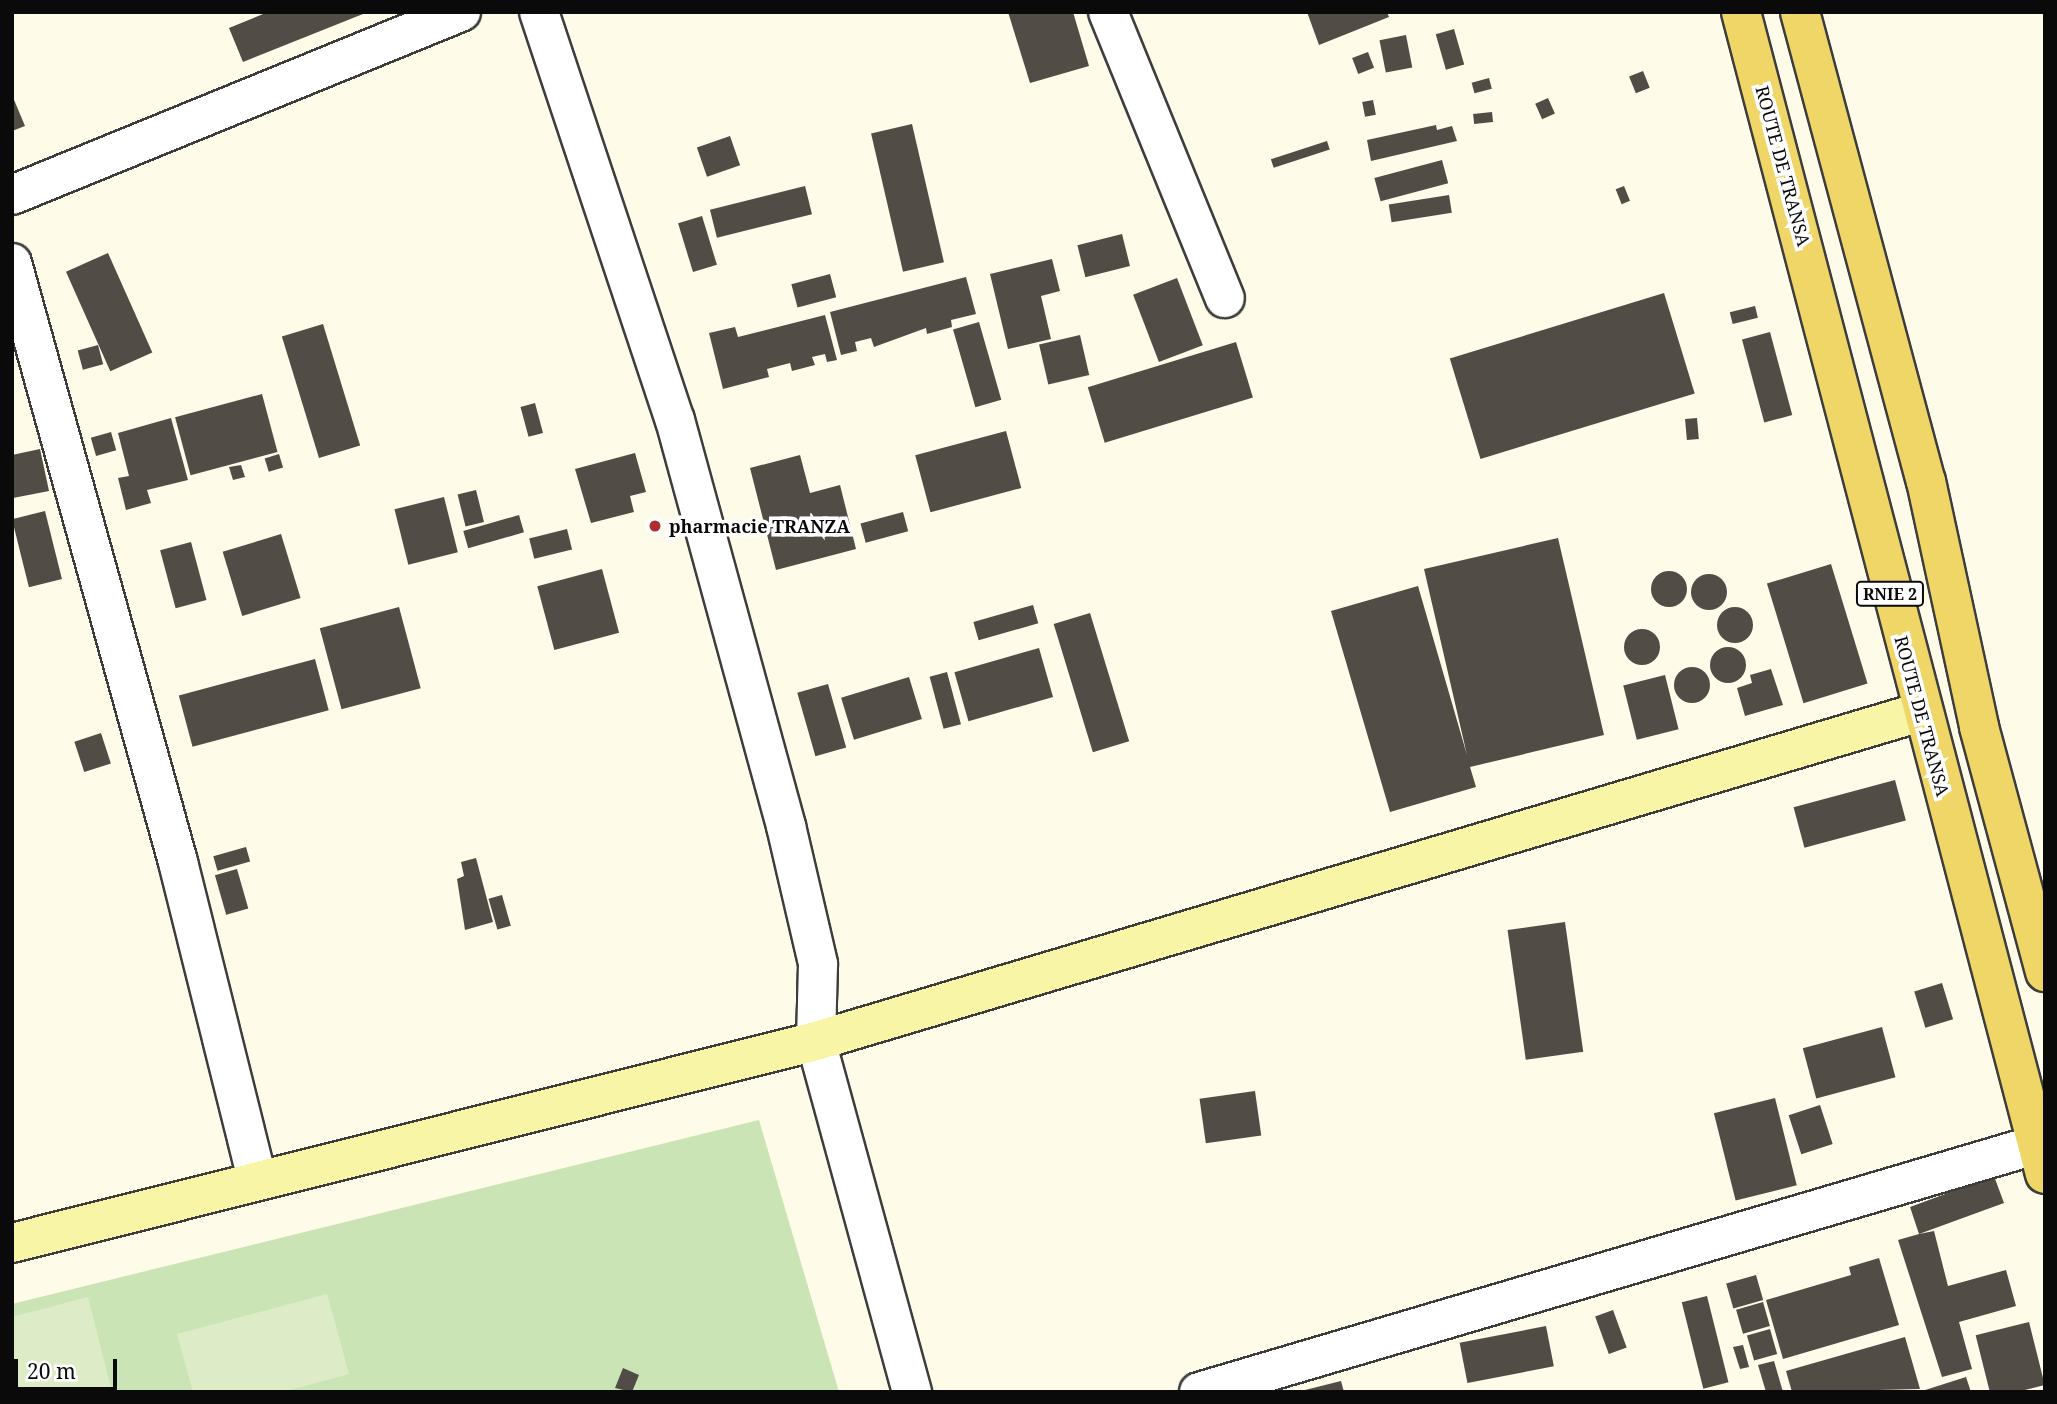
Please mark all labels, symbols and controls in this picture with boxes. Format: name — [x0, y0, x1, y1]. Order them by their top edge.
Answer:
street label: ROUTE DE TRANSA — [1751, 84, 1815, 248]
place label: pharmacie TRANZA — [669, 515, 850, 537]
marker: pharmacie TRANZA — [647, 518, 663, 534]
road number: RNIE 2 — [1855, 582, 1925, 607]
street label: ROUTE DE TRANSA — [1890, 634, 1954, 798]
scale bar — [18, 1344, 121, 1388]
text: 20 m — [27, 1357, 76, 1385]

